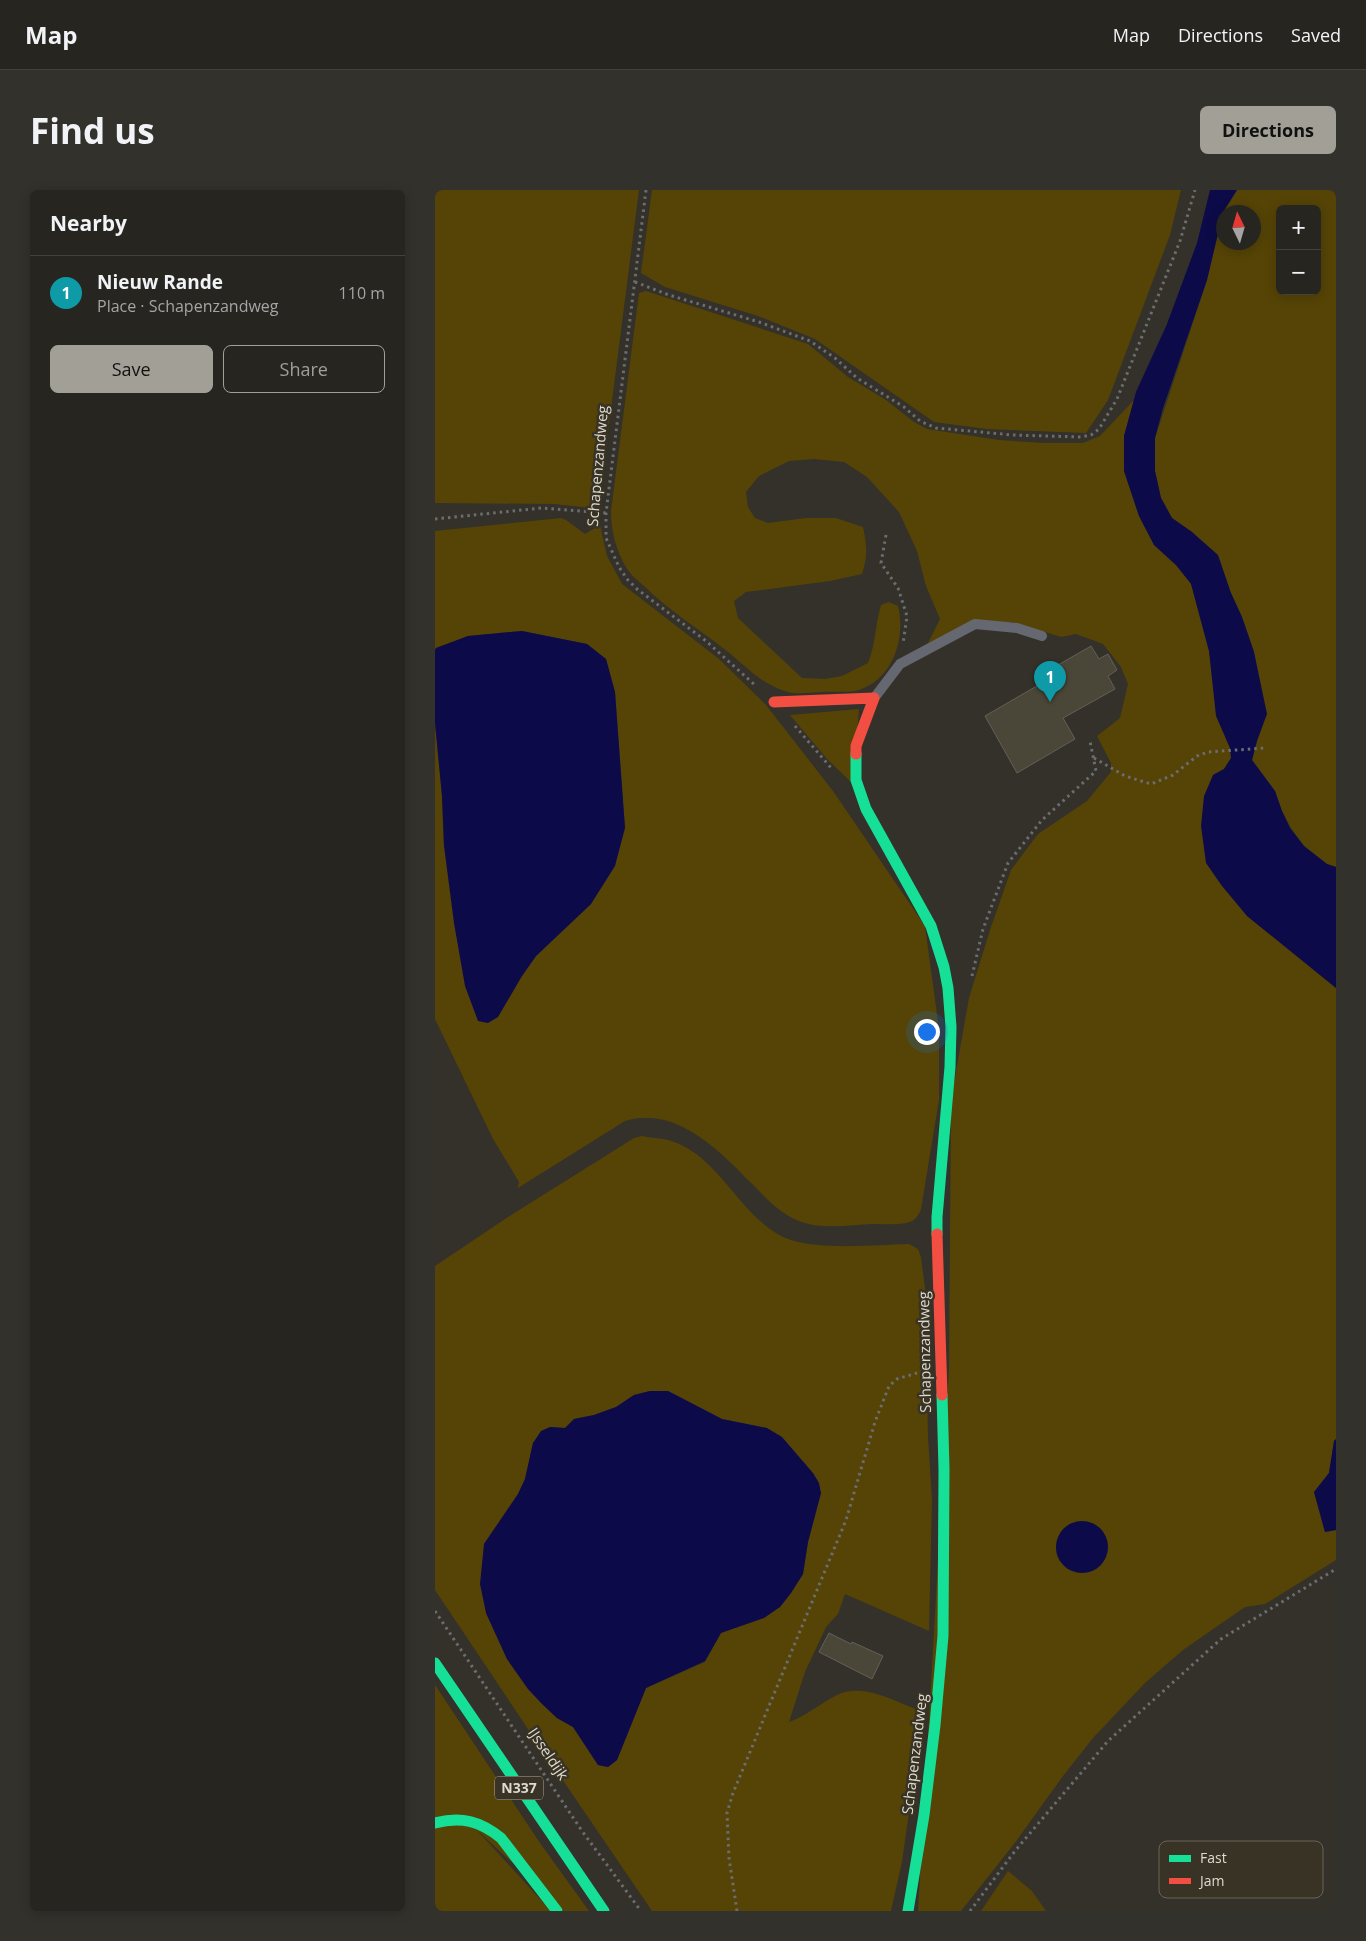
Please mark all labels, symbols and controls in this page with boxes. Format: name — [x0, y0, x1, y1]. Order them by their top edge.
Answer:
text: Map — [25, 18, 77, 51]
text: Map — [1113, 23, 1150, 47]
text: Directions — [1178, 23, 1263, 47]
text: Saved — [1291, 23, 1341, 47]
button: Directions — [1200, 106, 1336, 154]
text: Find us — [30, 107, 155, 154]
north arrow — [1216, 205, 1261, 250]
map controls — [1276, 205, 1321, 295]
button: + — [1276, 205, 1321, 250]
text: Nearby — [50, 209, 127, 237]
button: − — [1276, 250, 1321, 295]
text: Nieuw Rande — [97, 269, 223, 295]
text: 1 — [61, 282, 71, 304]
text: 110 m — [339, 282, 385, 304]
text: Place · Schapenzandweg — [97, 295, 279, 317]
button: Save — [50, 345, 213, 393]
button: Share — [223, 345, 385, 393]
street label: Schapenzandweg — [582, 404, 612, 527]
pin: 1 — [1034, 661, 1066, 702]
your location — [914, 1019, 940, 1045]
street label: Schapenzandweg — [913, 1291, 935, 1413]
street label: Schapenzandweg — [897, 1692, 931, 1815]
street label: IJsseldijk — [524, 1723, 574, 1784]
road number: N337 — [495, 1776, 543, 1800]
legend — [1159, 1841, 1323, 1898]
text: Fast — [1200, 1848, 1227, 1867]
text: Jam — [1198, 1871, 1225, 1890]

